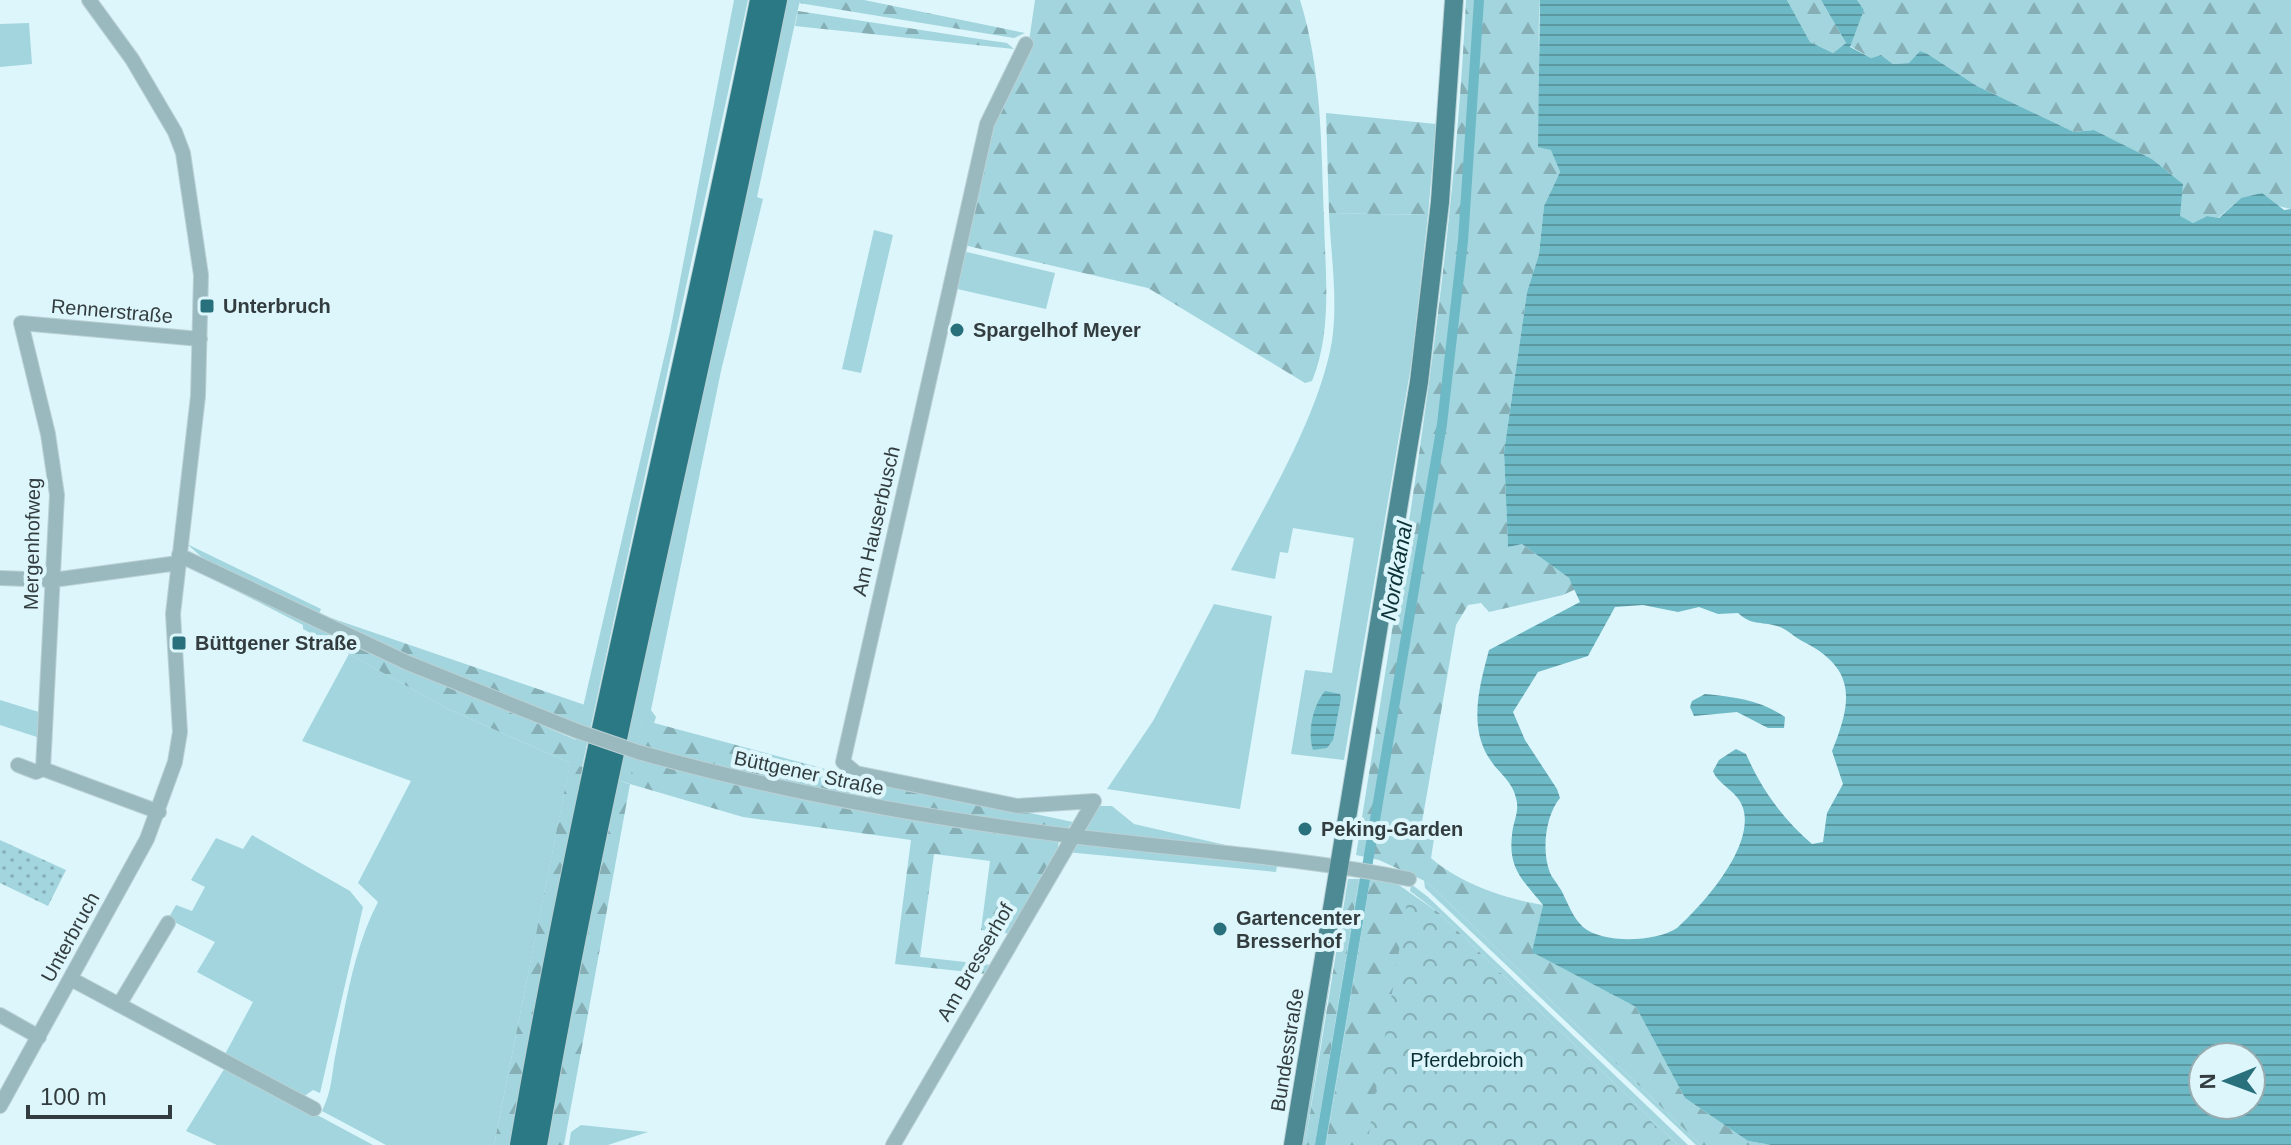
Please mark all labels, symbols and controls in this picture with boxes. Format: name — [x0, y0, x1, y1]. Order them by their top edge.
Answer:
street label: Rennerstraße — [50, 295, 174, 327]
place label: Unterbruch — [223, 295, 331, 317]
marker: Unterbruch — [198, 297, 216, 315]
place label: Spargelhof Meyer — [973, 319, 1141, 341]
marker: Spargelhof Meyer — [948, 321, 966, 339]
street label: Am Hauserbusch — [848, 444, 904, 598]
street label: Mergenhofweg — [20, 478, 44, 610]
water label: Nordkanal — [1375, 518, 1418, 623]
place label: Büttgener Straße — [195, 632, 357, 654]
marker: Büttgener Straße — [170, 634, 188, 652]
street label: Büttgener Straße — [732, 746, 886, 800]
place label: Peking-Garden — [1321, 818, 1463, 840]
marker: Peking-Garden — [1296, 820, 1314, 838]
street label: Unterbruch — [36, 888, 104, 986]
street label: Am Bresserhof — [932, 899, 1018, 1025]
place label: Gartencenter Bresserhof — [1236, 907, 1361, 952]
marker: Gartencenter Bresserhof — [1211, 920, 1229, 938]
street label: Bundesstraße — [1266, 987, 1308, 1113]
north arrow — [2187, 1041, 2267, 1121]
park label: Pferdebroich — [1410, 1049, 1524, 1071]
scale bar — [28, 1069, 170, 1119]
text: N — [2195, 1073, 2220, 1090]
text: 100 m — [40, 1083, 107, 1110]

